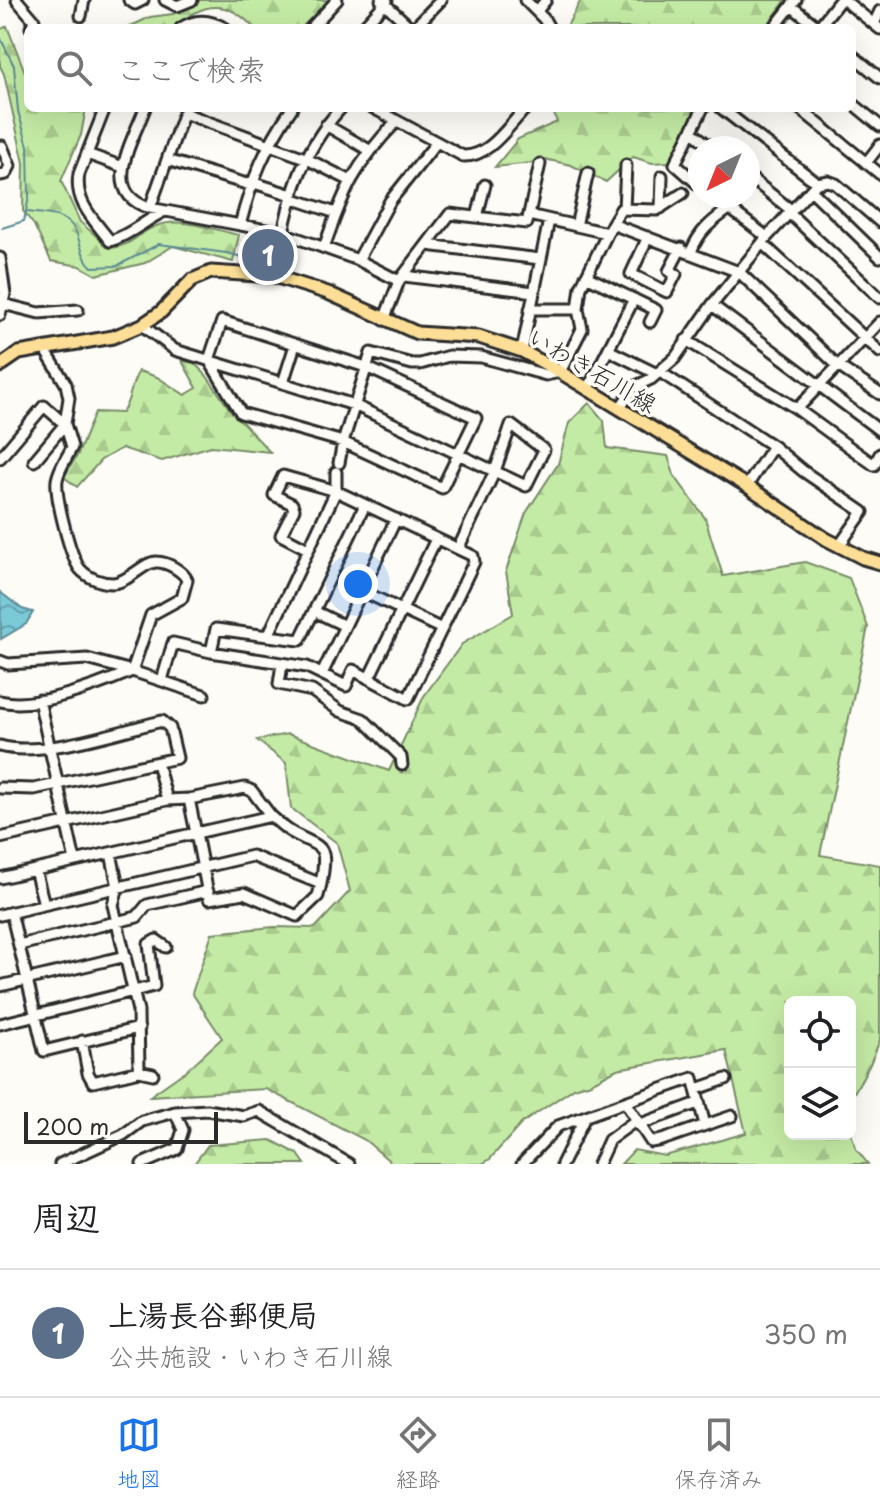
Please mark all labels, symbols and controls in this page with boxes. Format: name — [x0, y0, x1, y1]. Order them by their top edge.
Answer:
search box — [24, 24, 856, 112]
icon: search — [52, 46, 96, 90]
text: ここで検索 — [116, 46, 266, 91]
north arrow — [688, 136, 760, 208]
pin: 1 — [242, 225, 294, 285]
street label: いわき石川線 — [522, 317, 664, 421]
your location — [338, 564, 378, 604]
map controls — [784, 996, 856, 1140]
button: locate — [784, 996, 856, 1068]
button: layers — [784, 1068, 856, 1140]
scale bar — [24, 1108, 218, 1144]
text: 200 m — [36, 1109, 109, 1142]
text: 周辺 — [32, 1190, 100, 1242]
text: 上湯長谷郵便局 — [108, 1291, 318, 1336]
text: 1 — [52, 1314, 64, 1353]
text: 350 m — [764, 1314, 848, 1353]
text: 公共施設 · いわき石川線 — [108, 1336, 392, 1375]
tab: 地図 — [117, 1413, 161, 1494]
tab: 経路 — [396, 1413, 440, 1494]
tab: 保存済み — [675, 1413, 763, 1494]

